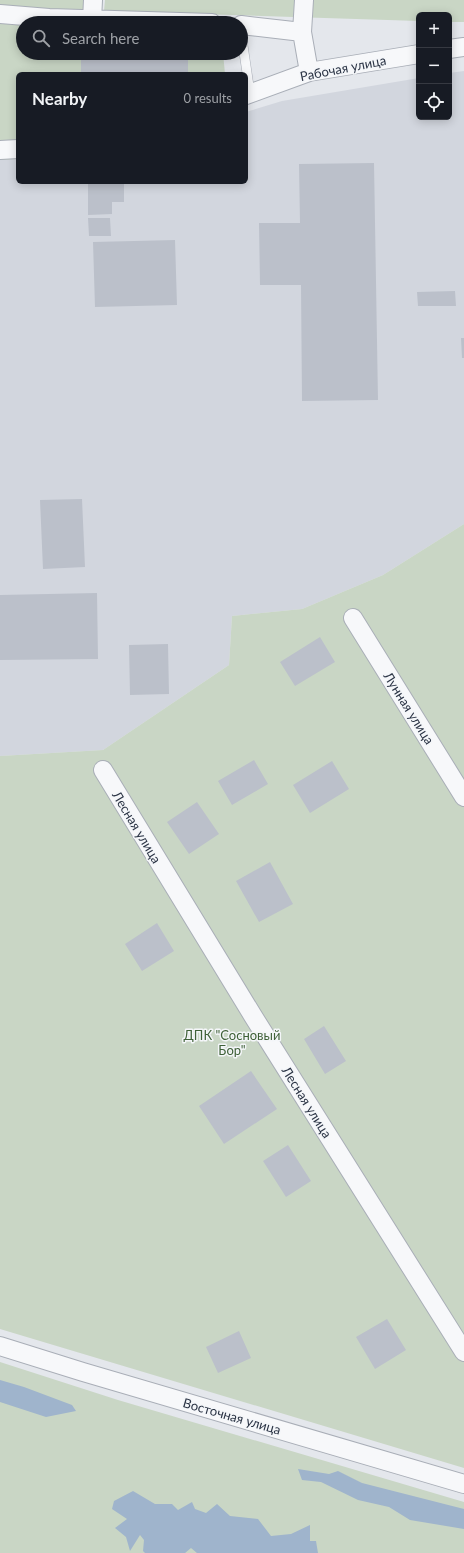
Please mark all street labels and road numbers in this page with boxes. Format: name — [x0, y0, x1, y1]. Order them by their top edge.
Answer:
street label: Рабочая улица — [299, 52, 387, 84]
street label: Лунная улица — [380, 668, 438, 747]
street label: Лесная улица — [109, 787, 165, 866]
street label: Лесная улица — [278, 1062, 335, 1141]
street label: Восточная улица — [181, 1394, 283, 1438]

